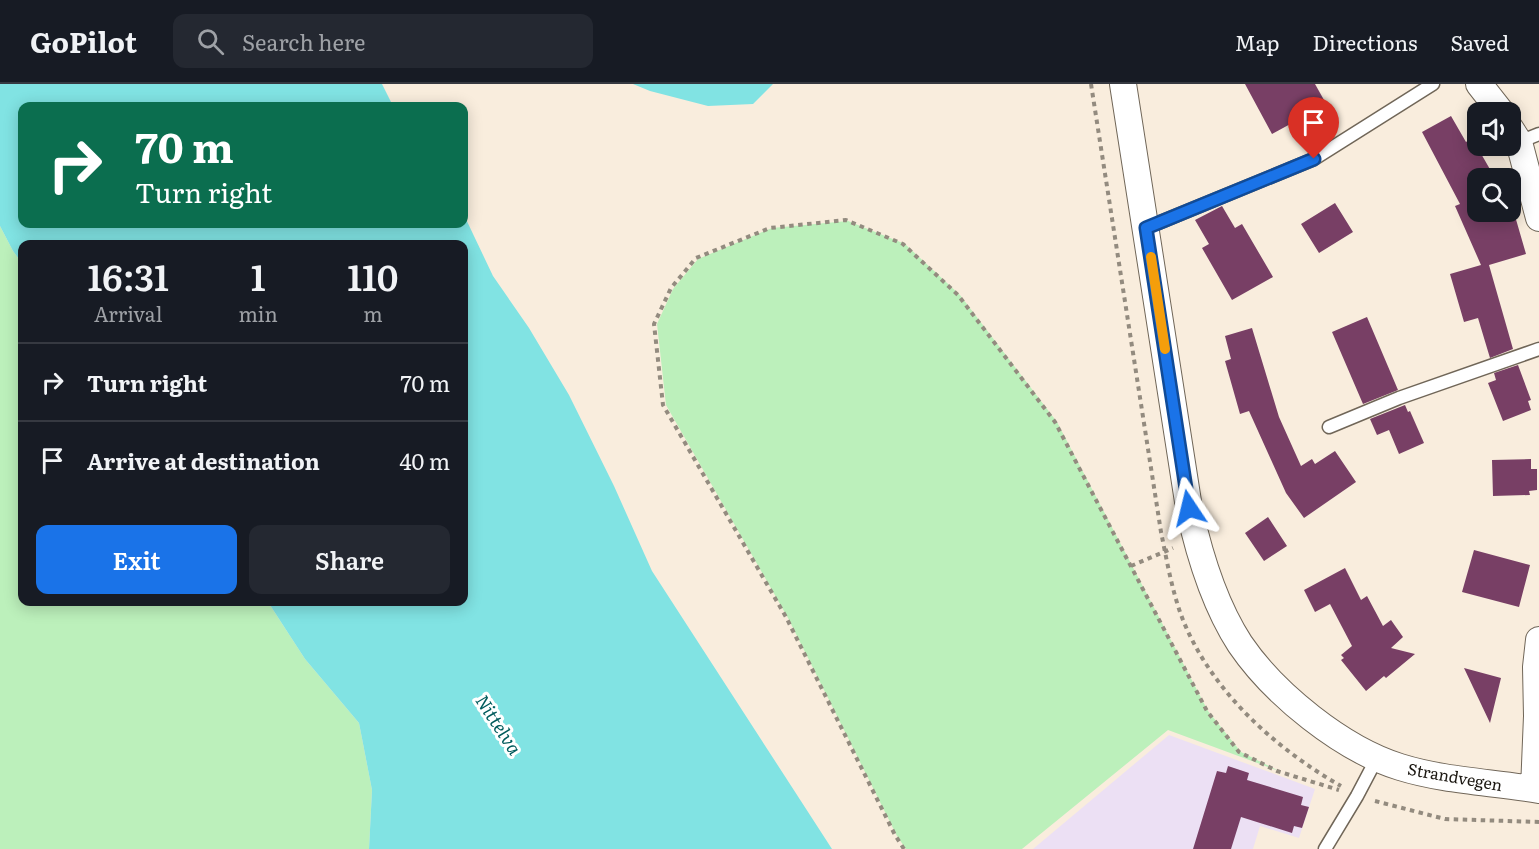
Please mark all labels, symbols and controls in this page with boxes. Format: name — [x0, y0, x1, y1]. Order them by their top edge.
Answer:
search box — [173, 14, 593, 68]
text: GoPilot — [30, 20, 137, 62]
icon: search — [194, 25, 227, 58]
text: Search here — [242, 25, 365, 58]
text: Map — [1235, 26, 1280, 57]
text: Directions — [1313, 26, 1418, 57]
text: Saved — [1451, 26, 1509, 57]
pin — [1288, 97, 1339, 159]
map controls — [1467, 102, 1521, 222]
button: sound — [1467, 102, 1521, 156]
icon: arrive — [1297, 106, 1330, 139]
text: 70 m — [135, 114, 234, 176]
icon: right — [36, 126, 114, 204]
button: search — [1467, 168, 1521, 222]
text: Turn right — [135, 171, 272, 211]
text: 16:31 — [88, 249, 169, 302]
text: 1 — [251, 249, 265, 302]
text: 110 — [347, 249, 398, 302]
text: Arrival — [94, 298, 162, 328]
text: min — [238, 298, 278, 328]
text: m — [363, 298, 383, 328]
icon: right — [36, 366, 69, 399]
text: Turn right — [87, 366, 207, 399]
text: 70 m — [400, 366, 450, 399]
icon: arrive — [36, 444, 69, 477]
text: Arrive at destination — [87, 444, 320, 477]
text: 40 m — [399, 444, 450, 477]
position arrow — [1157, 476, 1221, 540]
button: Exit — [36, 525, 237, 594]
button: Share — [249, 525, 450, 594]
water label: Nittelva — [470, 689, 529, 760]
street label: Strandvegen — [1406, 756, 1505, 796]

